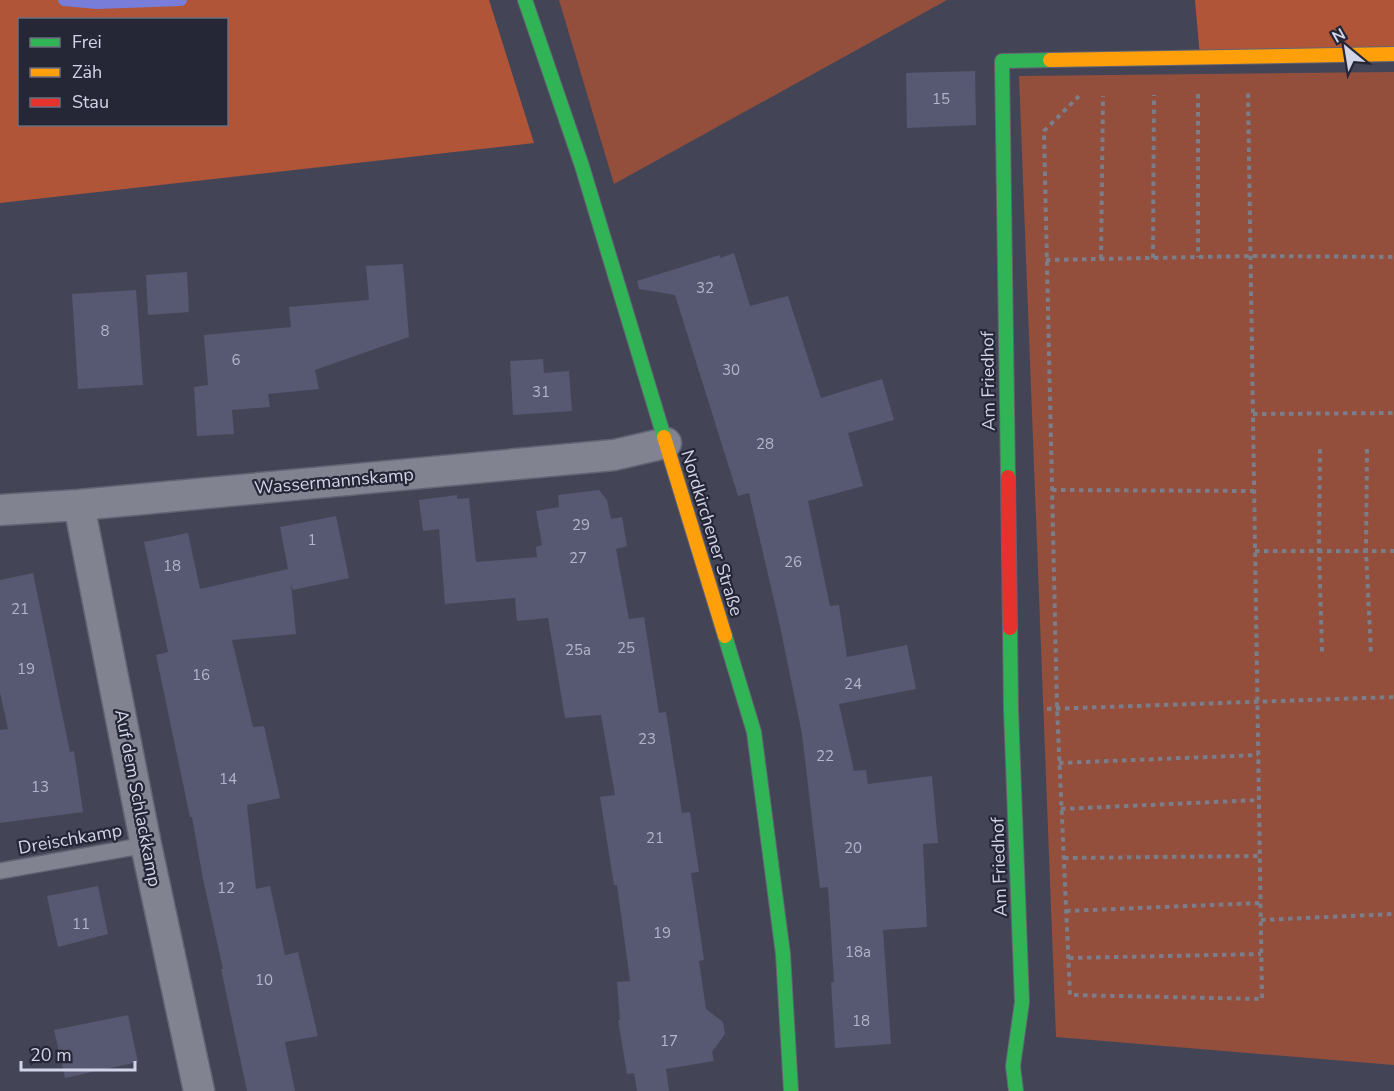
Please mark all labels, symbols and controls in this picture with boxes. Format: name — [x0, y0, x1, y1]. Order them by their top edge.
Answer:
legend — [18, 18, 228, 126]
north arrow — [1316, 18, 1376, 78]
text: N — [1328, 23, 1350, 48]
text: Frei — [72, 30, 102, 54]
text: Zäh — [72, 60, 102, 84]
house number: 15 — [932, 89, 950, 109]
text: Stau — [72, 90, 109, 114]
house number: 32 — [696, 278, 714, 298]
house number: 8 — [100, 321, 110, 341]
street label: Am Friedhof — [975, 330, 1001, 431]
house number: 6 — [231, 350, 241, 370]
house number: 30 — [722, 360, 740, 380]
house number: 31 — [532, 382, 550, 402]
house number: 28 — [756, 434, 774, 454]
street label: Nordkirchener Straße — [675, 447, 749, 619]
street label: Wassermannskamp — [253, 462, 415, 500]
house number: 29 — [572, 515, 590, 535]
house number: 1 — [307, 530, 317, 550]
house number: 27 — [569, 548, 587, 568]
house number: 26 — [784, 552, 802, 572]
house number: 18 — [163, 556, 181, 576]
house number: 21 — [11, 599, 29, 619]
house number: 25 — [617, 638, 635, 658]
house number: 25a — [565, 640, 591, 660]
house number: 19 — [17, 659, 35, 679]
house number: 16 — [192, 665, 210, 685]
house number: 24 — [844, 674, 862, 694]
street label: Auf dem Schlackkamp — [109, 707, 167, 889]
house number: 23 — [638, 729, 656, 749]
house number: 22 — [816, 746, 834, 766]
house number: 14 — [219, 769, 237, 789]
house number: 13 — [31, 777, 49, 797]
street label: Am Friedhof — [985, 816, 1013, 917]
street label: Dreischkamp — [16, 818, 124, 860]
house number: 21 — [646, 828, 664, 848]
house number: 20 — [844, 838, 862, 858]
house number: 12 — [217, 878, 235, 898]
house number: 11 — [72, 914, 90, 934]
house number: 19 — [653, 923, 671, 943]
house number: 18a — [845, 942, 871, 962]
house number: 10 — [255, 970, 273, 990]
house number: 18 — [852, 1011, 870, 1031]
house number: 17 — [660, 1031, 678, 1051]
scale bar — [21, 1034, 135, 1072]
text: 20 m — [30, 1043, 72, 1067]

